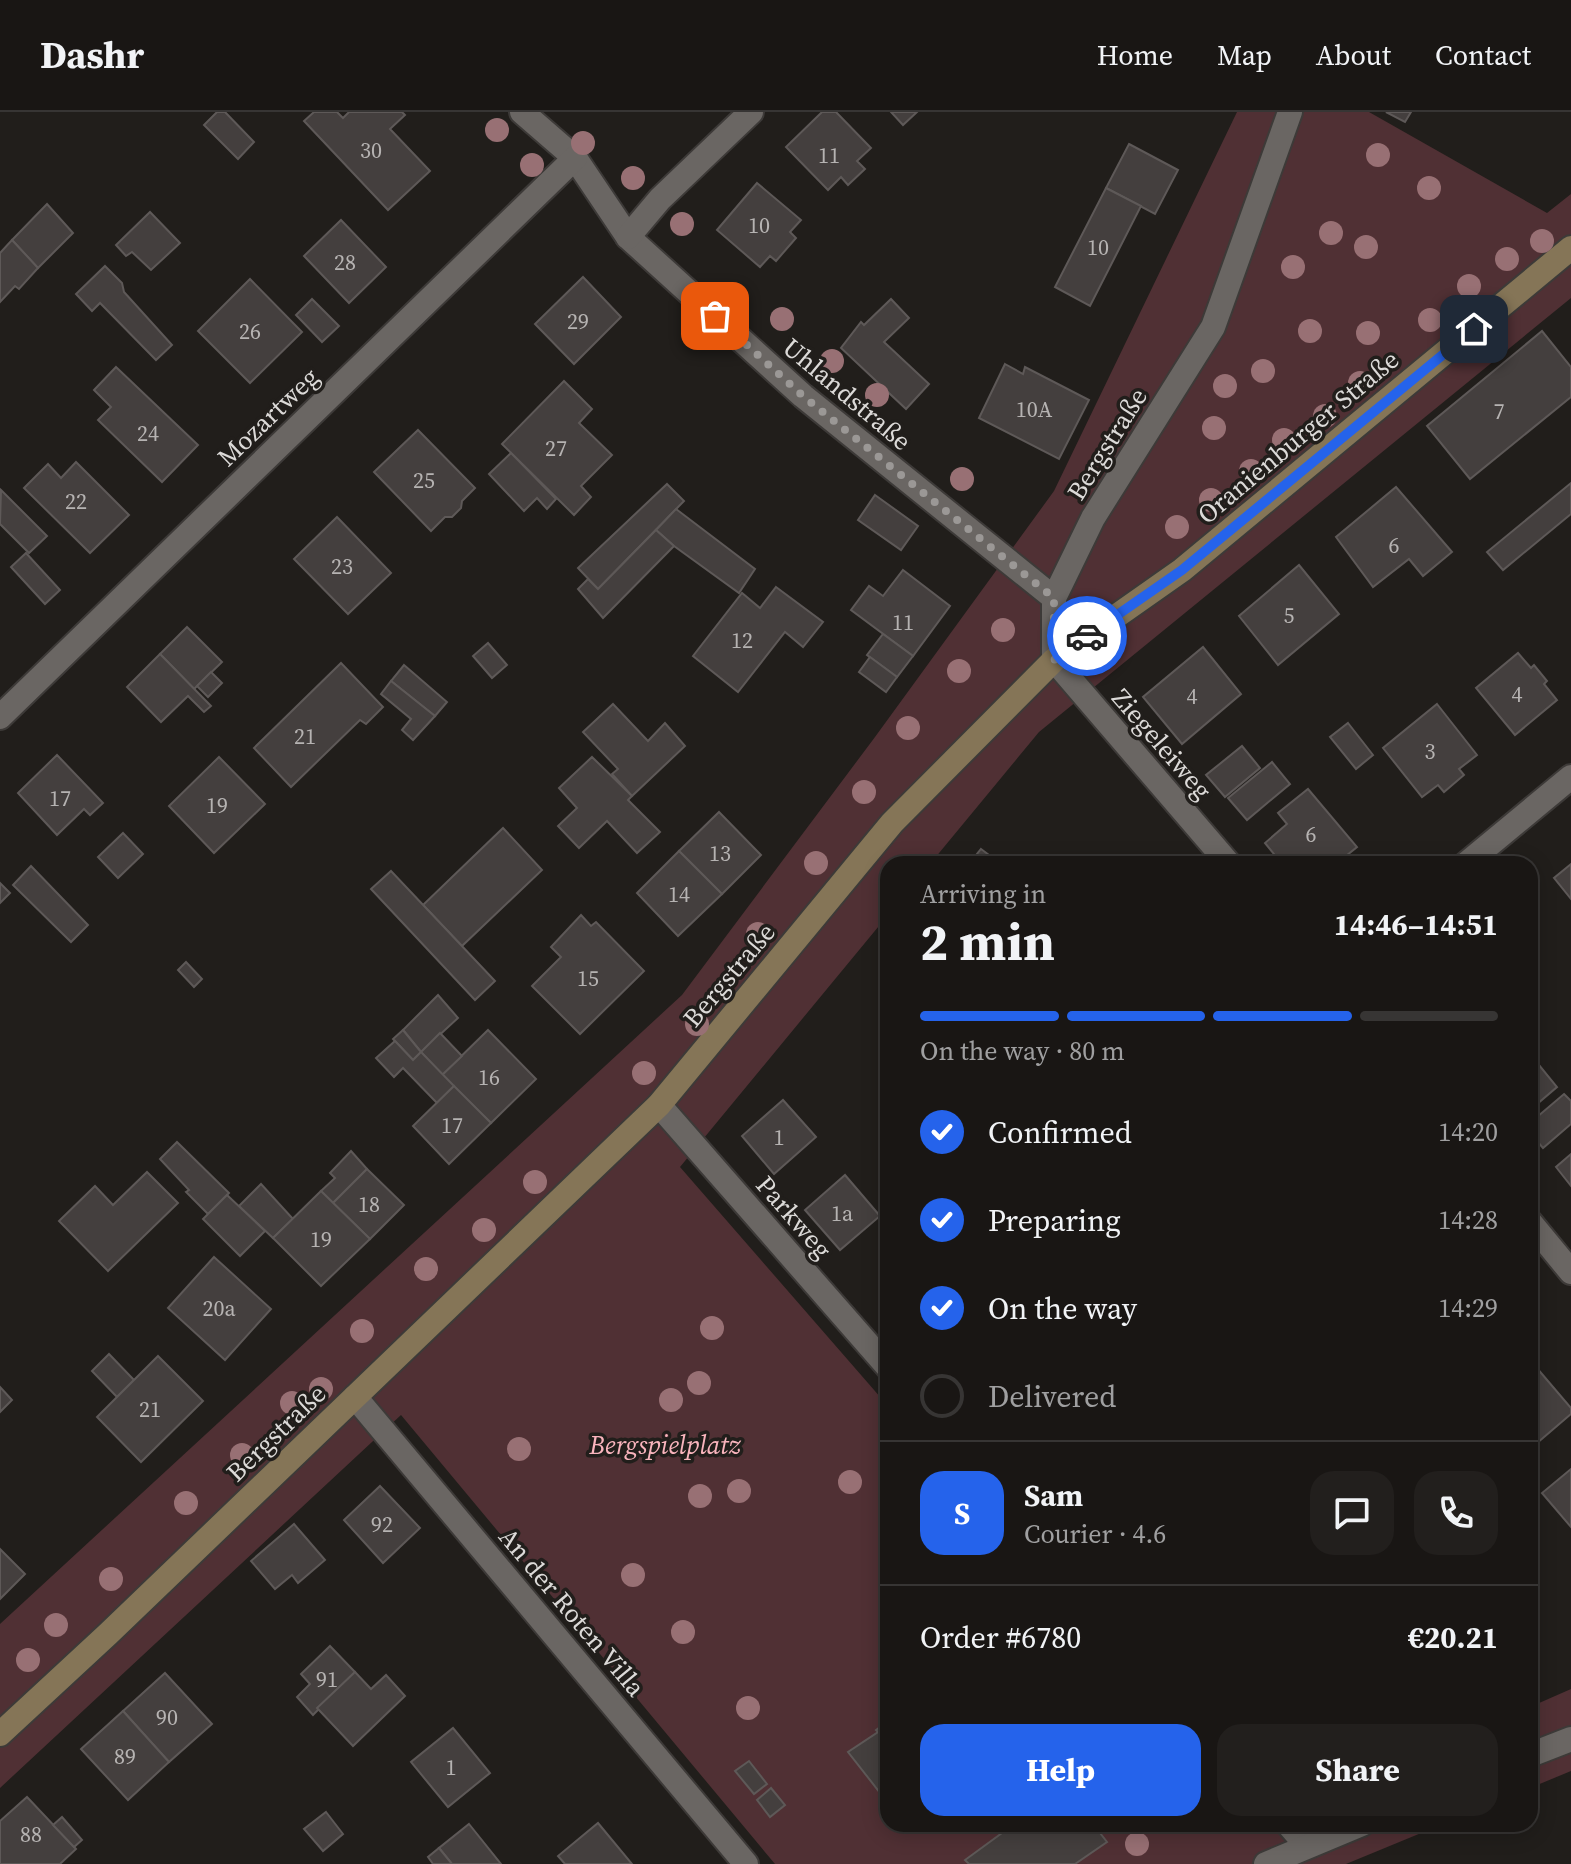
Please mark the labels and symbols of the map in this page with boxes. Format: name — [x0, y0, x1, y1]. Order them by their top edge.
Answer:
house number: 30 — [360, 135, 382, 165]
house number: 11 — [818, 140, 840, 170]
house number: 10 — [748, 210, 770, 240]
house number: 10 — [1087, 232, 1109, 262]
house number: 28 — [334, 247, 356, 277]
pin — [681, 282, 749, 350]
pin — [1440, 295, 1508, 363]
house number: 29 — [567, 306, 589, 336]
house number: 26 — [239, 316, 261, 346]
street label: Uhlandstraße — [775, 329, 919, 459]
street label: Oranienburger Straße — [1190, 342, 1406, 532]
street label: Mozartweg — [209, 359, 327, 475]
street label: Bergstraße — [1058, 381, 1156, 507]
house number: 10A — [1016, 394, 1053, 424]
house number: 7 — [1493, 396, 1505, 426]
house number: 24 — [137, 418, 159, 448]
house number: 27 — [545, 433, 567, 463]
house number: 25 — [413, 465, 435, 495]
house number: 22 — [65, 486, 87, 516]
house number: 6 — [1388, 530, 1400, 560]
house number: 23 — [331, 551, 353, 581]
courier — [1047, 596, 1127, 676]
house number: 5 — [1283, 600, 1295, 630]
house number: 11 — [892, 607, 914, 637]
house number: 12 — [731, 625, 753, 655]
house number: 4 — [1511, 679, 1523, 709]
street label: Ziegeleiweg — [1104, 681, 1220, 807]
house number: 4 — [1186, 681, 1198, 711]
house number: 21 — [294, 721, 316, 751]
house number: 3 — [1424, 736, 1436, 766]
house number: 17 — [49, 783, 71, 813]
house number: 19 — [206, 790, 228, 820]
house number: 6 — [1305, 819, 1317, 849]
house number: 13 — [709, 838, 731, 868]
house number: 14 — [668, 879, 690, 909]
street label: Bergstraße — [675, 915, 783, 1035]
house number: 15 — [577, 963, 599, 993]
house number: 16 — [478, 1062, 500, 1092]
house number: 17 — [441, 1110, 463, 1140]
house number: 1 — [773, 1122, 785, 1152]
street label: Parkweg — [748, 1168, 840, 1266]
house number: 18 — [358, 1189, 380, 1219]
house number: 1a — [831, 1198, 854, 1228]
house number: 19 — [310, 1224, 332, 1254]
house number: 20a — [202, 1293, 236, 1323]
street label: Bergstraße — [218, 1376, 334, 1490]
house number: 21 — [139, 1394, 161, 1424]
park label: Bergspielplatz — [588, 1427, 742, 1463]
house number: 92 — [371, 1509, 393, 1539]
street label: An der Roten Villa — [491, 1520, 654, 1705]
house number: 91 — [316, 1664, 338, 1694]
house number: 90 — [156, 1702, 178, 1732]
house number: 89 — [114, 1741, 136, 1771]
house number: 1 — [445, 1752, 457, 1782]
house number: 88 — [20, 1819, 42, 1849]

